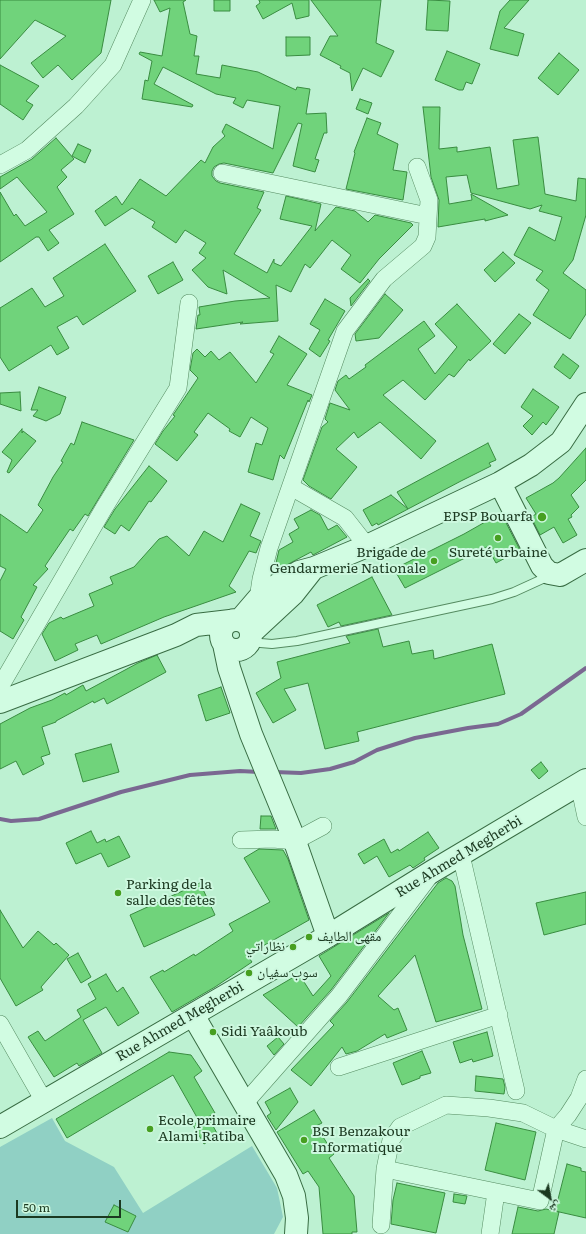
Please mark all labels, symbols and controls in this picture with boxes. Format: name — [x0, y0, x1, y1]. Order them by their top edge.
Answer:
place label: EPSP Bouarfa — [443, 509, 533, 525]
marker: EPSP Bouarfa — [536, 511, 548, 523]
marker: Sureté urbaine — [493, 533, 503, 543]
place label: Brigade de Gendarmerie Nationale — [269, 545, 426, 578]
place label: Sureté urbaine — [449, 545, 547, 561]
marker: Brigade de Gendarmerie Nationale — [429, 556, 439, 566]
street label: Rue Ahmed Megherbi — [393, 813, 525, 901]
place label: Parking de la salle des fêtes — [126, 877, 215, 910]
marker: Parking de la salle des fêtes — [113, 888, 123, 898]
place label: مقهى الطايف — [317, 929, 381, 945]
marker: مقهى الطايف — [304, 932, 314, 942]
place label: نظاراتي — [246, 939, 285, 955]
marker: نظاراتي — [288, 942, 298, 952]
place label: سوب سفيان — [257, 965, 318, 981]
marker: سوب سفيان — [244, 968, 254, 978]
street label: Rue Ahmed Megherbi — [113, 979, 247, 1065]
place label: Sidi Yaâkoub — [221, 1024, 307, 1040]
marker: Sidi Yaâkoub — [208, 1027, 218, 1037]
place label: Ecole primaire Alami Ratiba — [158, 1113, 256, 1146]
marker: Ecole primaire Alami Ratiba — [145, 1124, 155, 1134]
place label: BSI Benzakour Informatique — [312, 1124, 410, 1156]
marker: BSI Benzakour Informatique — [299, 1135, 309, 1145]
north arrow — [530, 1178, 570, 1218]
scale bar — [18, 1192, 123, 1218]
text: 50 m — [23, 1198, 50, 1216]
text: ش — [547, 1198, 566, 1218]

